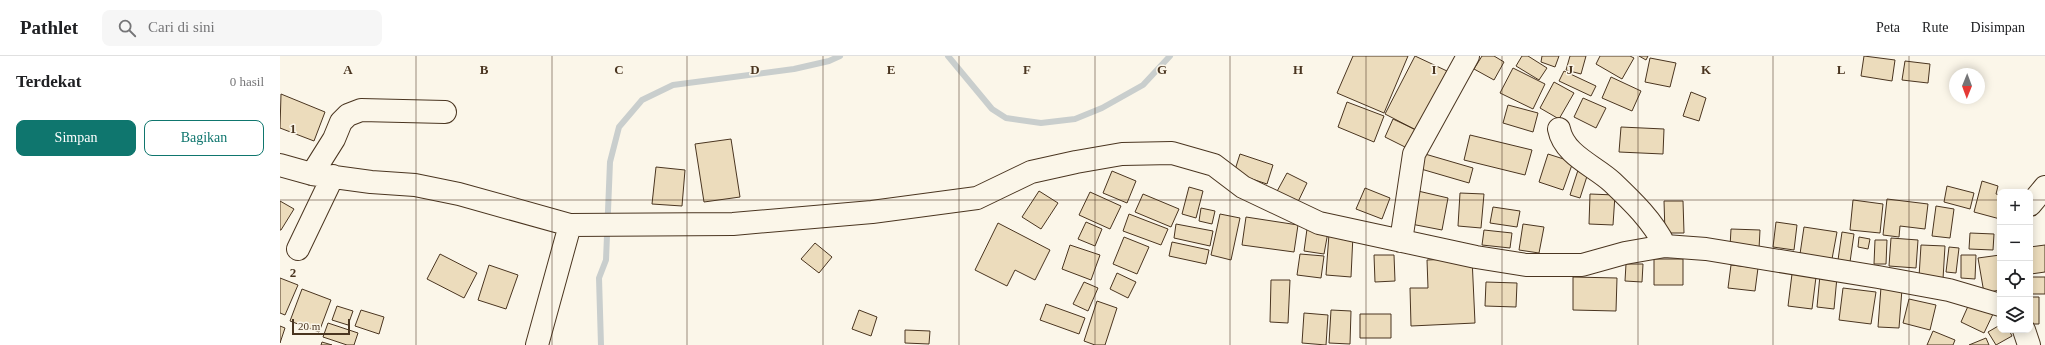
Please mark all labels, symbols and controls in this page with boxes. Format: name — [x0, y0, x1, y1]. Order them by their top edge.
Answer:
search box — [102, 10, 382, 46]
text: Pathlet — [20, 17, 78, 38]
icon: search — [116, 17, 138, 39]
text: Cari di sini — [148, 19, 215, 35]
text: Peta — [1876, 20, 1900, 35]
text: Rute — [1922, 20, 1949, 35]
text: Disimpan — [1971, 20, 2025, 35]
text: A — [343, 62, 353, 77]
text: B — [480, 62, 489, 77]
text: C — [614, 62, 624, 77]
text: D — [750, 62, 760, 77]
text: E — [887, 62, 895, 77]
text: F — [1023, 62, 1031, 77]
text: G — [1157, 62, 1167, 77]
text: H — [1293, 62, 1303, 77]
text: I — [1431, 62, 1437, 77]
text: J — [1567, 62, 1574, 77]
text: K — [1701, 62, 1712, 77]
text: L — [1837, 62, 1846, 77]
north arrow — [1949, 68, 1985, 104]
text: Terdekat — [16, 72, 82, 91]
text: 0 hasil — [230, 74, 264, 89]
button: Simpan — [16, 120, 136, 156]
button: Bagikan — [144, 120, 264, 156]
text: 1 — [290, 121, 296, 136]
map controls — [1997, 189, 2033, 333]
button: + — [1997, 189, 2033, 225]
button: − — [1997, 225, 2033, 261]
button: locate — [1997, 261, 2033, 297]
text: 2 — [290, 265, 296, 280]
button: layers — [1997, 297, 2033, 333]
scale bar — [292, 317, 350, 336]
text: 20 m — [298, 320, 320, 332]

